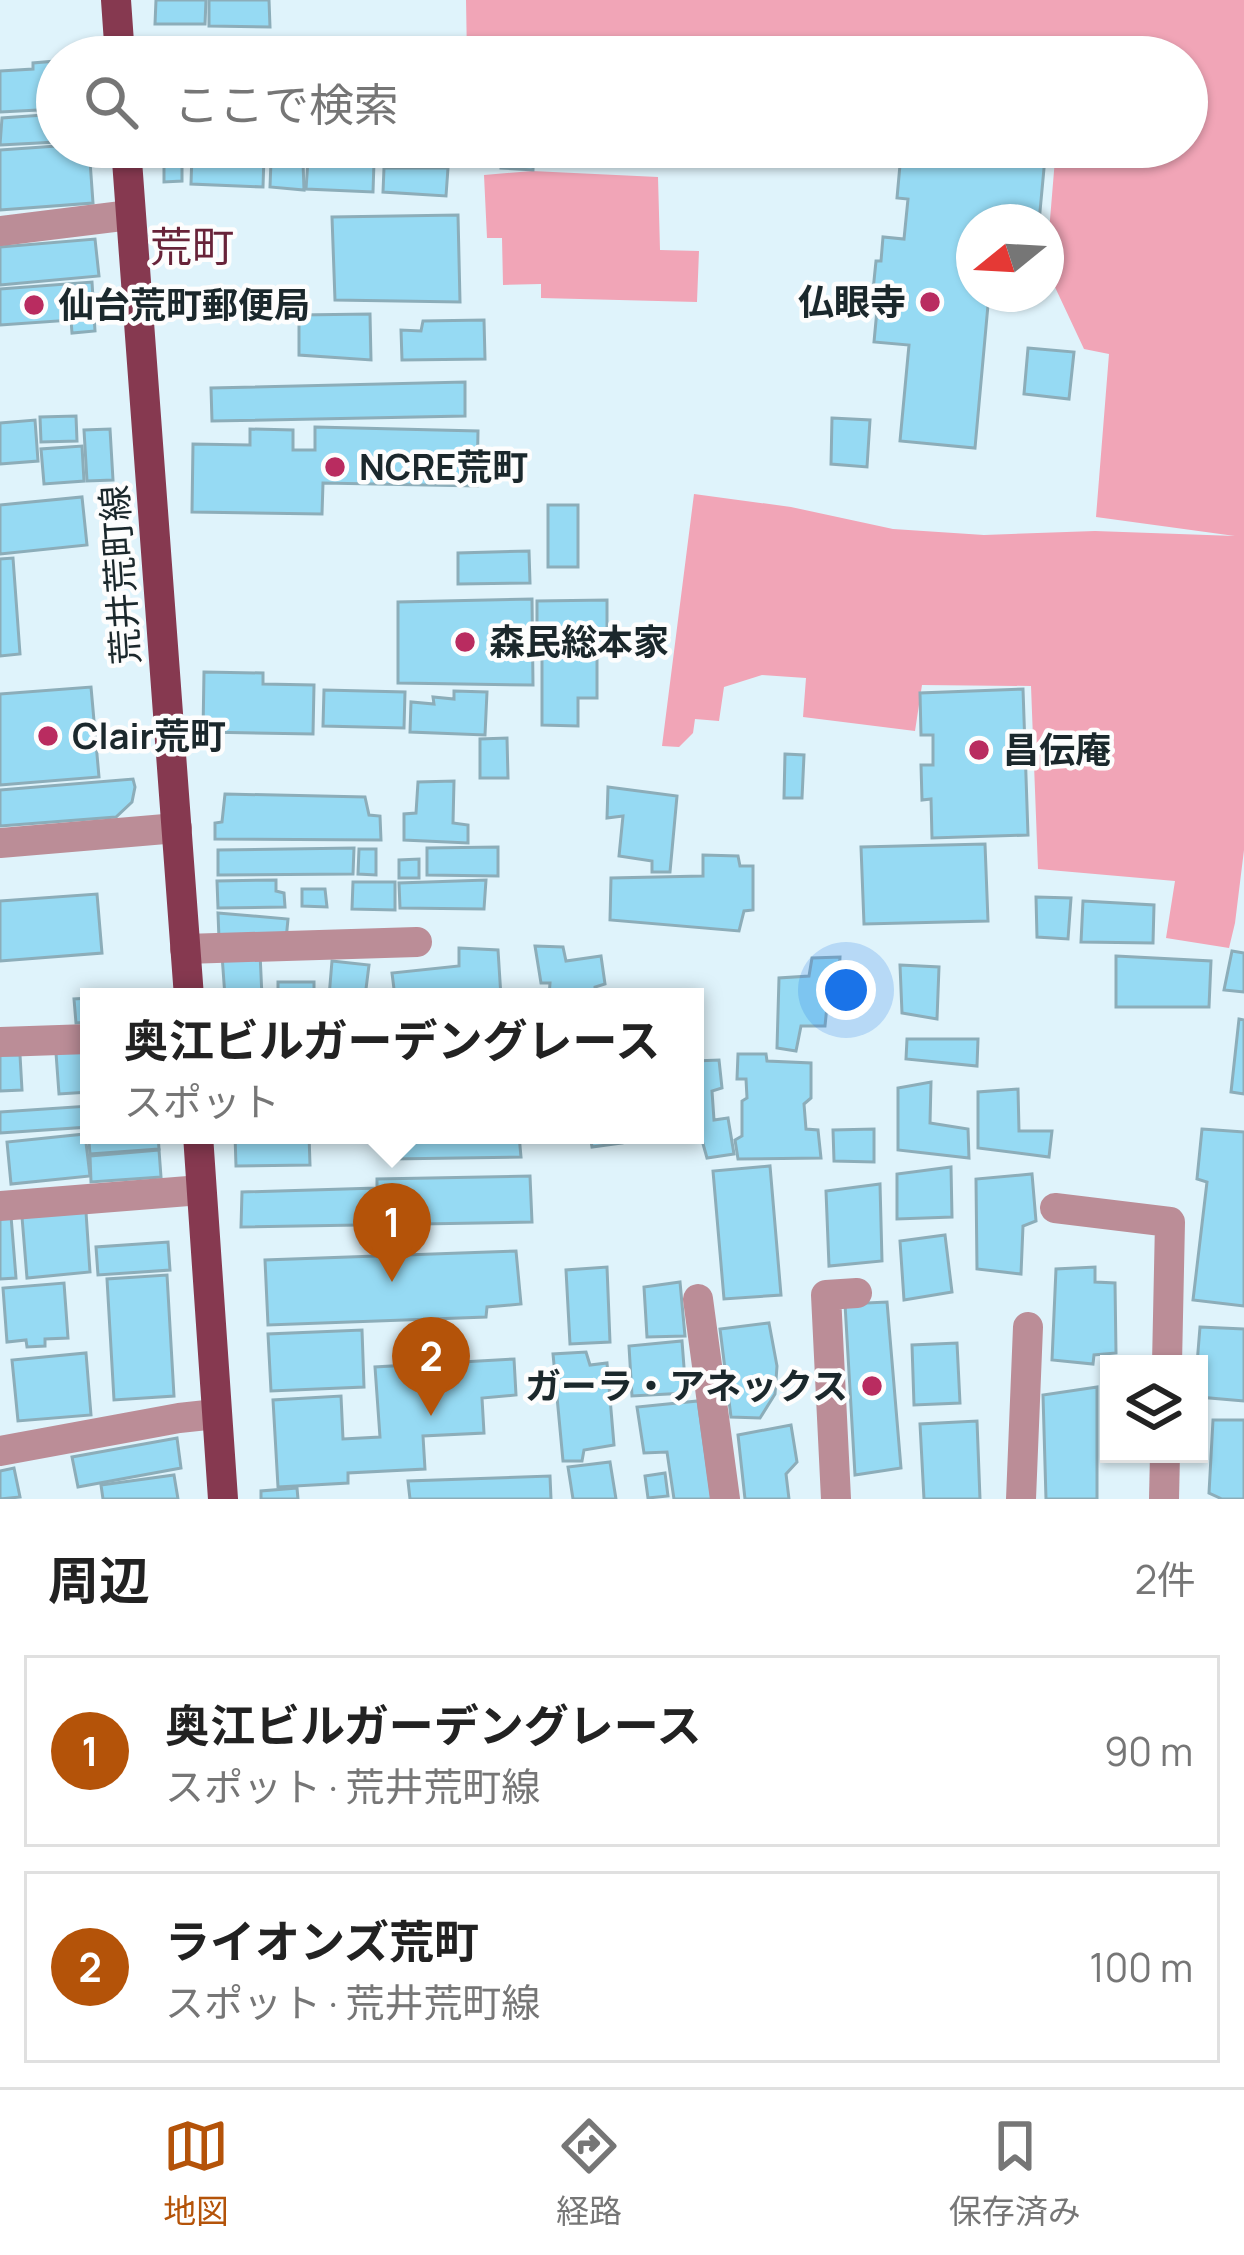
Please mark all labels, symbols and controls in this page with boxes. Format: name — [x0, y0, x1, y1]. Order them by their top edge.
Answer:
search box — [36, 36, 1208, 168]
icon: search — [78, 69, 144, 135]
text: ここで検索 — [174, 73, 399, 135]
north arrow — [956, 204, 1064, 312]
district label: 荒町 — [150, 217, 234, 275]
place label: 仏眼寺 — [798, 277, 906, 326]
place label: 仙台荒町郵便局 — [58, 280, 310, 329]
marker: 仏眼寺 — [917, 289, 943, 315]
marker: 仙台荒町郵便局 — [21, 292, 47, 318]
place label: NCRE荒町 — [359, 442, 528, 491]
marker: NCRE荒町 — [322, 454, 348, 480]
street label: 荒井荒町線 — [89, 484, 150, 667]
place label: 森民総本家 — [489, 617, 669, 666]
marker: 森民総本家 — [452, 629, 478, 655]
place label: Clair荒町 — [72, 711, 226, 760]
marker: Clair荒町 — [35, 723, 61, 749]
place label: 昌伝庵 — [1003, 725, 1111, 774]
marker: 昌伝庵 — [966, 737, 992, 763]
your location — [816, 960, 876, 1020]
popup — [80, 988, 704, 1144]
text: 奥江ビルガーデングレース — [124, 1009, 660, 1071]
text: スポット — [124, 1074, 280, 1128]
pin: 1 — [353, 1183, 431, 1282]
pin: 2 — [392, 1317, 470, 1416]
map controls — [1100, 1355, 1208, 1463]
button: layers — [1100, 1355, 1208, 1463]
place label: ガーラ・アネックス — [525, 1361, 848, 1410]
marker: ガーラ・アネックス — [859, 1373, 885, 1399]
text: 周辺 — [48, 1545, 150, 1614]
text: 2件 — [1135, 1552, 1196, 1606]
text: 奥江ビルガーデングレース — [165, 1694, 701, 1756]
text: 1 — [81, 1724, 99, 1778]
text: 90 m — [1104, 1724, 1193, 1778]
text: スポット · 荒井荒町線 — [165, 1759, 540, 1813]
text: ライオンズ荒町 — [165, 1910, 479, 1972]
text: 2 — [78, 1940, 102, 1994]
text: 100 m — [1089, 1940, 1193, 1994]
text: スポット · 荒井荒町線 — [165, 1975, 540, 2029]
tab: 地図 — [163, 2113, 229, 2233]
tab: 経路 — [556, 2113, 622, 2233]
tab: 保存済み — [949, 2113, 1081, 2233]

